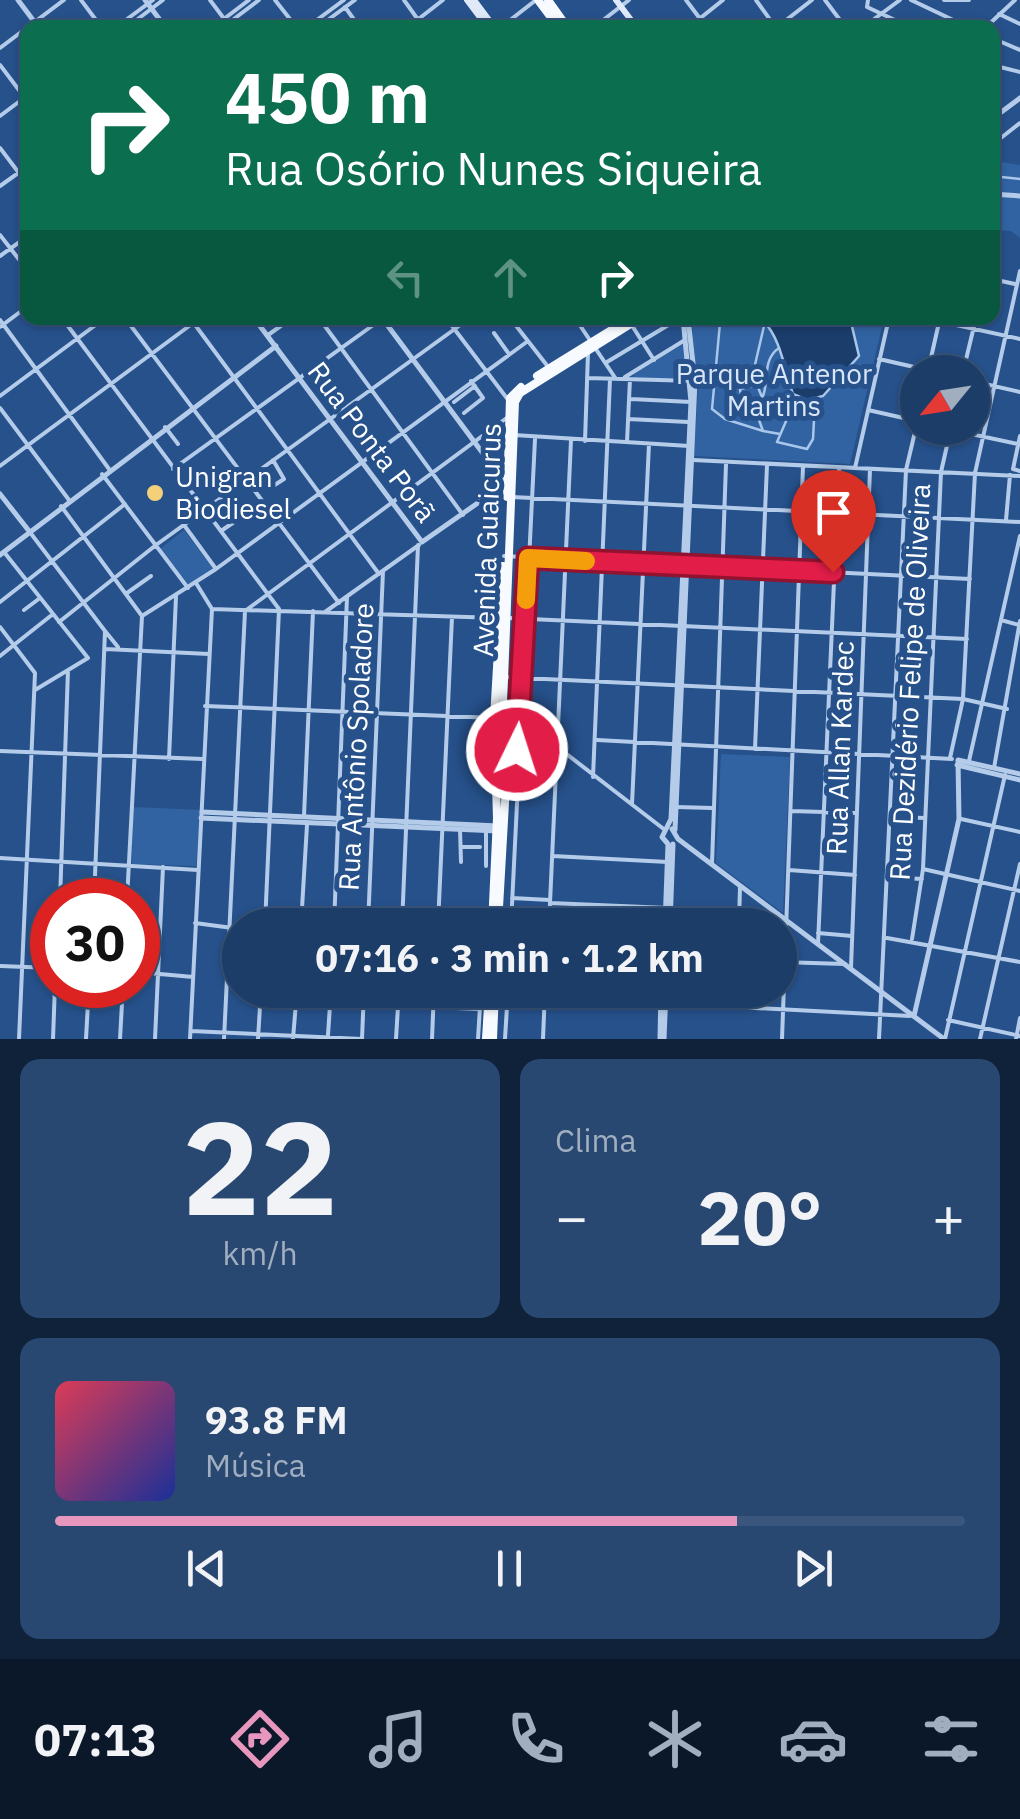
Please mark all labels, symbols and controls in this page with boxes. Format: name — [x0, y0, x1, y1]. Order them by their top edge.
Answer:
text: 450 m — [225, 51, 430, 142]
icon: right — [60, 60, 190, 190]
text: Rua Osório Nunes Siqueira — [225, 139, 762, 197]
icon: left — [378, 250, 433, 305]
icon: ahead — [483, 250, 538, 305]
icon: right — [588, 250, 643, 305]
street label: Rua Ponta Porã — [300, 354, 445, 530]
park label: Parque Antenor Martins — [676, 355, 872, 424]
north arrow — [900, 355, 990, 445]
map controls — [900, 355, 990, 445]
street label: Avenida Guaicurus — [464, 422, 509, 658]
place label: Unigran Biodiesel — [175, 458, 291, 527]
pin — [791, 470, 876, 573]
marker: Unigran Biodiesel — [144, 482, 166, 504]
street label: Rua Dezidério Felipe de Oliveira — [881, 483, 938, 881]
icon: arrive — [806, 485, 861, 540]
street label: Rua Antônio Spoladore — [329, 602, 382, 892]
street label: Rua Allan Kardec — [817, 640, 862, 856]
position arrow — [465, 698, 569, 802]
speed limit sign: 30 — [30, 878, 160, 1008]
text: 07:16 · 3 min · 1.2 km — [315, 933, 704, 982]
text: 22 — [182, 1082, 338, 1251]
text: Clima — [555, 1119, 637, 1161]
text: 20° — [697, 1168, 823, 1266]
text: − — [555, 1181, 588, 1252]
text: + — [932, 1181, 965, 1252]
text: km/h — [222, 1232, 298, 1274]
text: 93.8 FM — [205, 1395, 348, 1444]
text: Música — [205, 1444, 306, 1486]
icon: previous — [179, 1541, 234, 1596]
icon: pause — [482, 1541, 537, 1596]
icon: next — [786, 1541, 841, 1596]
icon: directions — [225, 1704, 295, 1774]
icon: music — [363, 1704, 433, 1774]
icon: phone — [501, 1704, 571, 1774]
icon: climate — [640, 1704, 710, 1774]
icon: car — [778, 1704, 848, 1774]
icon: filters — [916, 1704, 986, 1774]
text: 07:13 — [34, 1710, 157, 1768]

